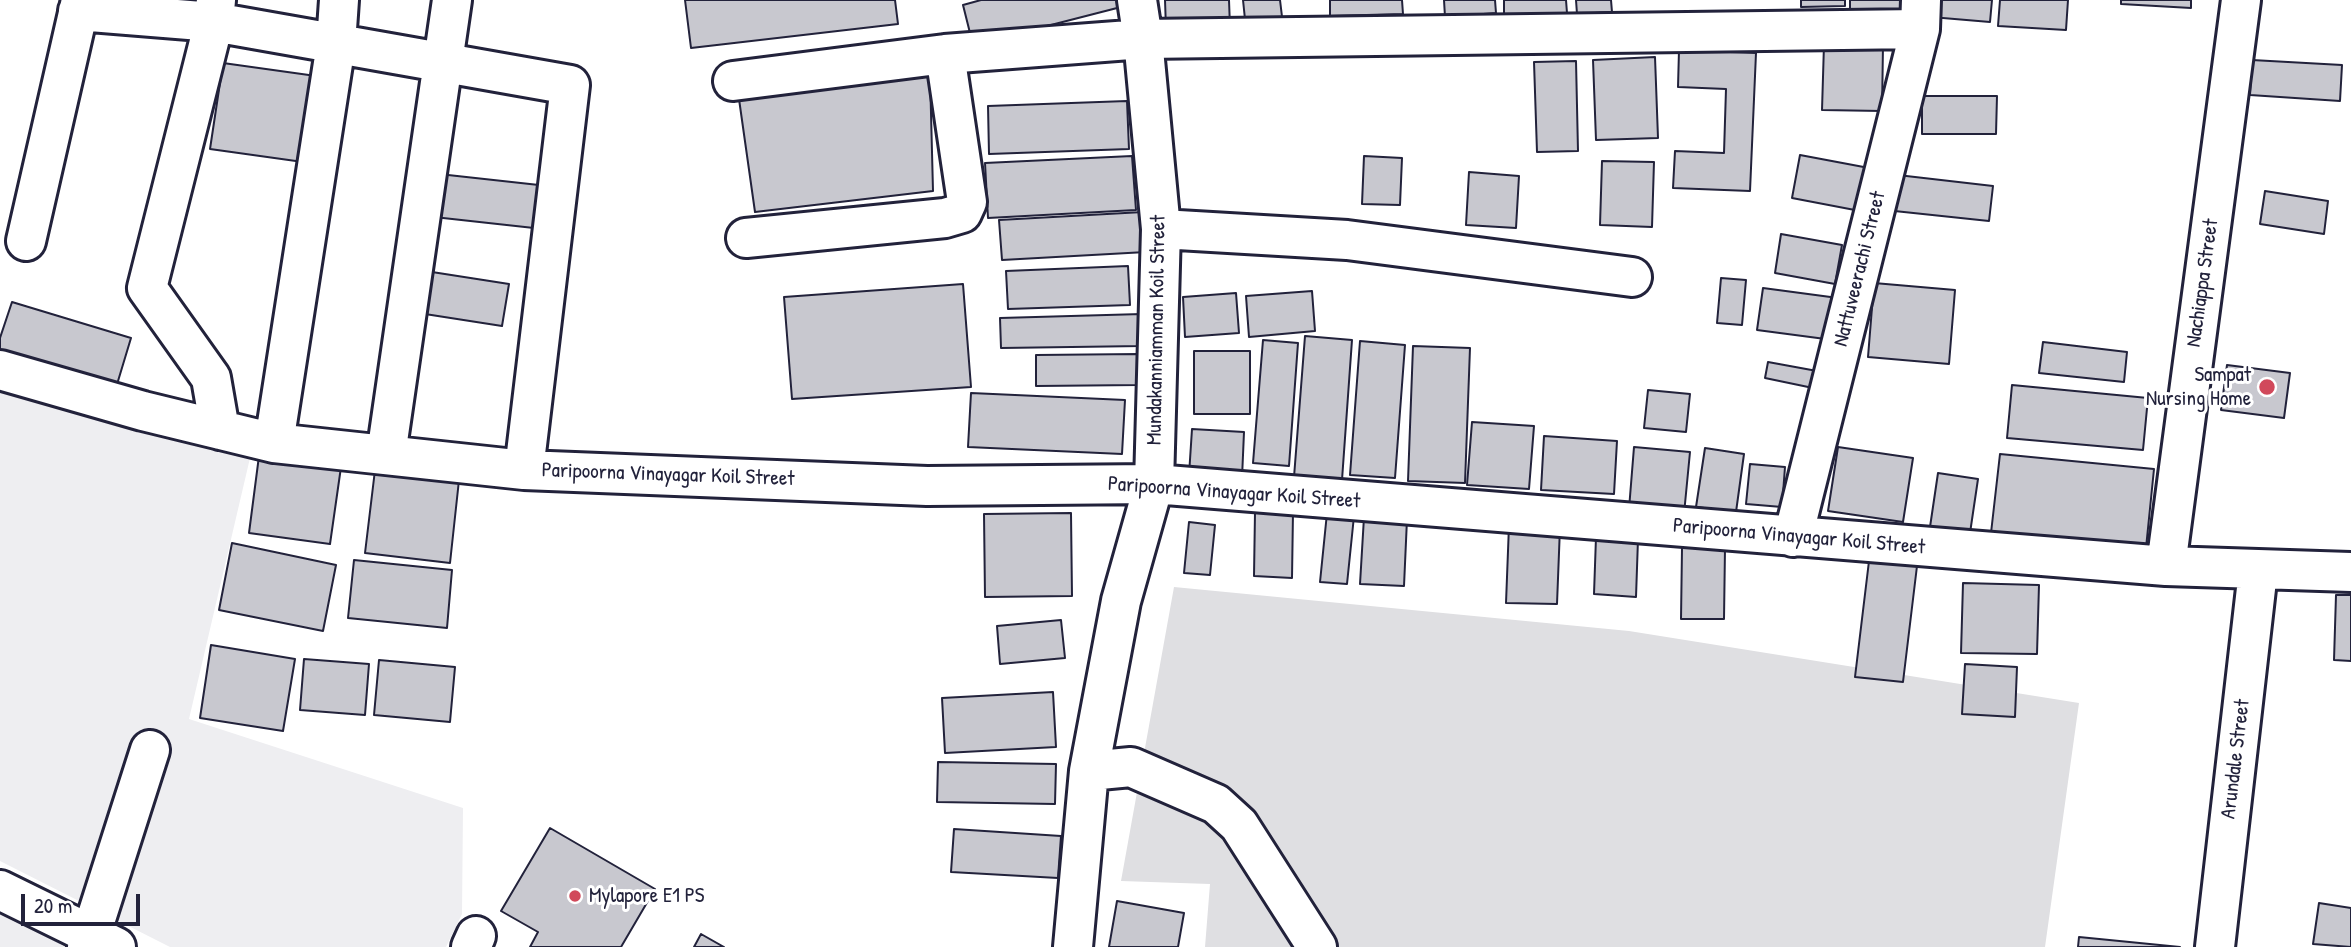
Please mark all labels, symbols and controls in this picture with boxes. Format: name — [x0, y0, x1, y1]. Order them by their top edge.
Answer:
street label: Nattuveerachi Street — [1829, 189, 1891, 349]
street label: Mundakanniamman Koil Street — [1142, 215, 1172, 445]
street label: Nachiappa Street — [2182, 217, 2224, 349]
place label: Sampat Nursing Home — [2146, 362, 2251, 412]
marker: Sampat Nursing Home — [2257, 377, 2277, 397]
street label: Paripoorna Vinayagar Koil Street — [541, 458, 795, 492]
street label: Paripoorna Vinayagar Koil Street — [1107, 472, 1361, 514]
street label: Paripoorna Vinayagar Koil Street — [1672, 513, 1926, 561]
street label: Arundale Street — [2216, 698, 2256, 820]
scale bar — [24, 880, 144, 924]
place label: Mylapore E1 PS — [589, 883, 704, 909]
marker: Mylapore E1 PS — [567, 888, 583, 904]
text: 20 m — [34, 891, 72, 920]

